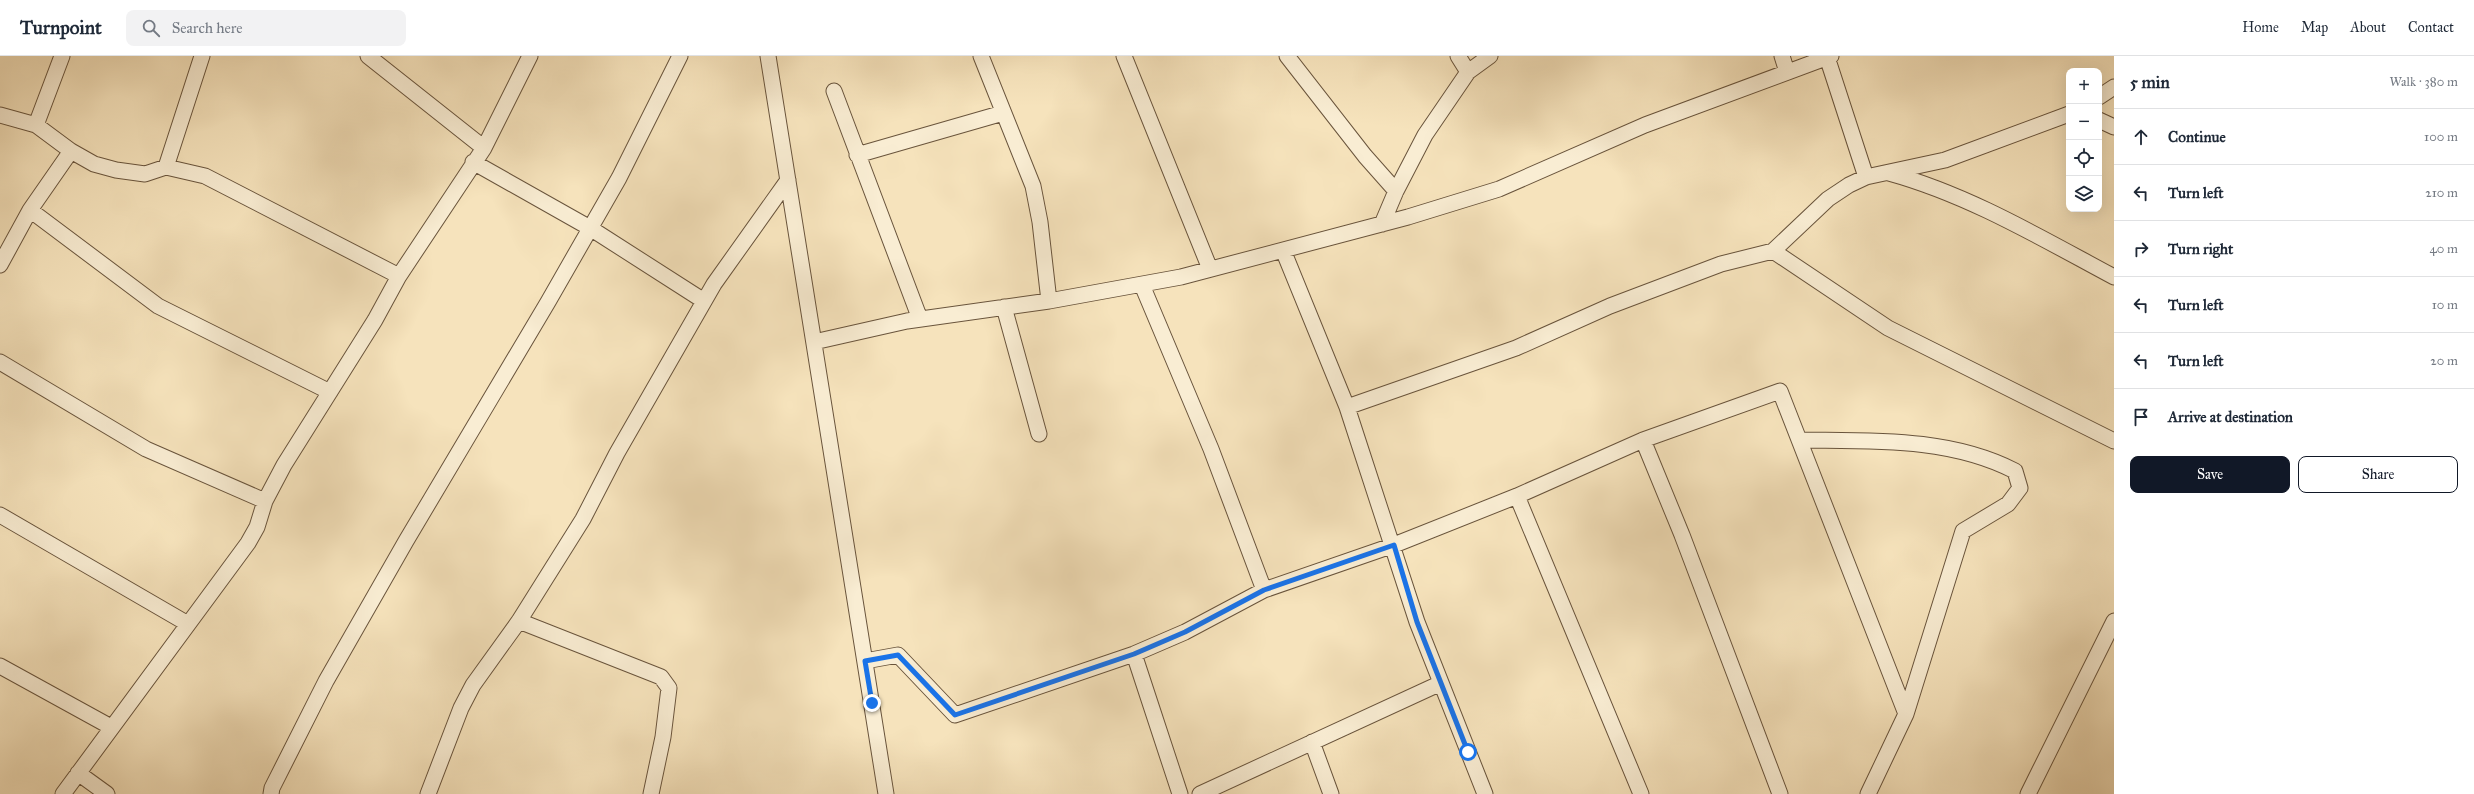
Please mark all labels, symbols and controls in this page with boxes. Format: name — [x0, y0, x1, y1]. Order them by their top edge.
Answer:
search box — [126, 10, 406, 46]
text: Turnpoint — [20, 16, 102, 39]
icon: search — [140, 17, 162, 39]
text: Search here — [172, 19, 243, 37]
text: Home — [2242, 19, 2279, 36]
text: Map — [2301, 19, 2328, 36]
text: About — [2350, 19, 2386, 36]
text: Contact — [2408, 19, 2454, 36]
map controls — [2066, 68, 2102, 212]
button: + — [2066, 68, 2102, 104]
text: 5 min — [2130, 72, 2170, 93]
text: Walk · 380 m — [2389, 74, 2458, 90]
button: − — [2066, 104, 2102, 140]
icon: ahead — [2130, 126, 2152, 148]
text: Continue — [2168, 128, 2226, 146]
text: 100 m — [2424, 129, 2458, 145]
button: locate — [2066, 140, 2102, 176]
button: layers — [2066, 176, 2102, 212]
icon: left — [2130, 182, 2152, 204]
text: Turn left — [2168, 184, 2224, 202]
text: 210 m — [2425, 185, 2458, 201]
icon: right — [2130, 238, 2152, 260]
text: Turn right — [2168, 240, 2233, 258]
text: 40 m — [2429, 241, 2458, 257]
icon: left — [2130, 294, 2152, 316]
text: Turn left — [2168, 296, 2224, 314]
text: 10 m — [2432, 297, 2458, 313]
icon: left — [2130, 350, 2152, 372]
text: Turn left — [2168, 352, 2224, 370]
text: 20 m — [2430, 353, 2458, 369]
icon: arrive — [2130, 406, 2152, 428]
text: Arrive at destination — [2168, 408, 2293, 426]
button: Save — [2130, 456, 2290, 493]
button: Share — [2298, 456, 2458, 493]
route end — [863, 694, 881, 712]
route start — [1459, 743, 1477, 761]

